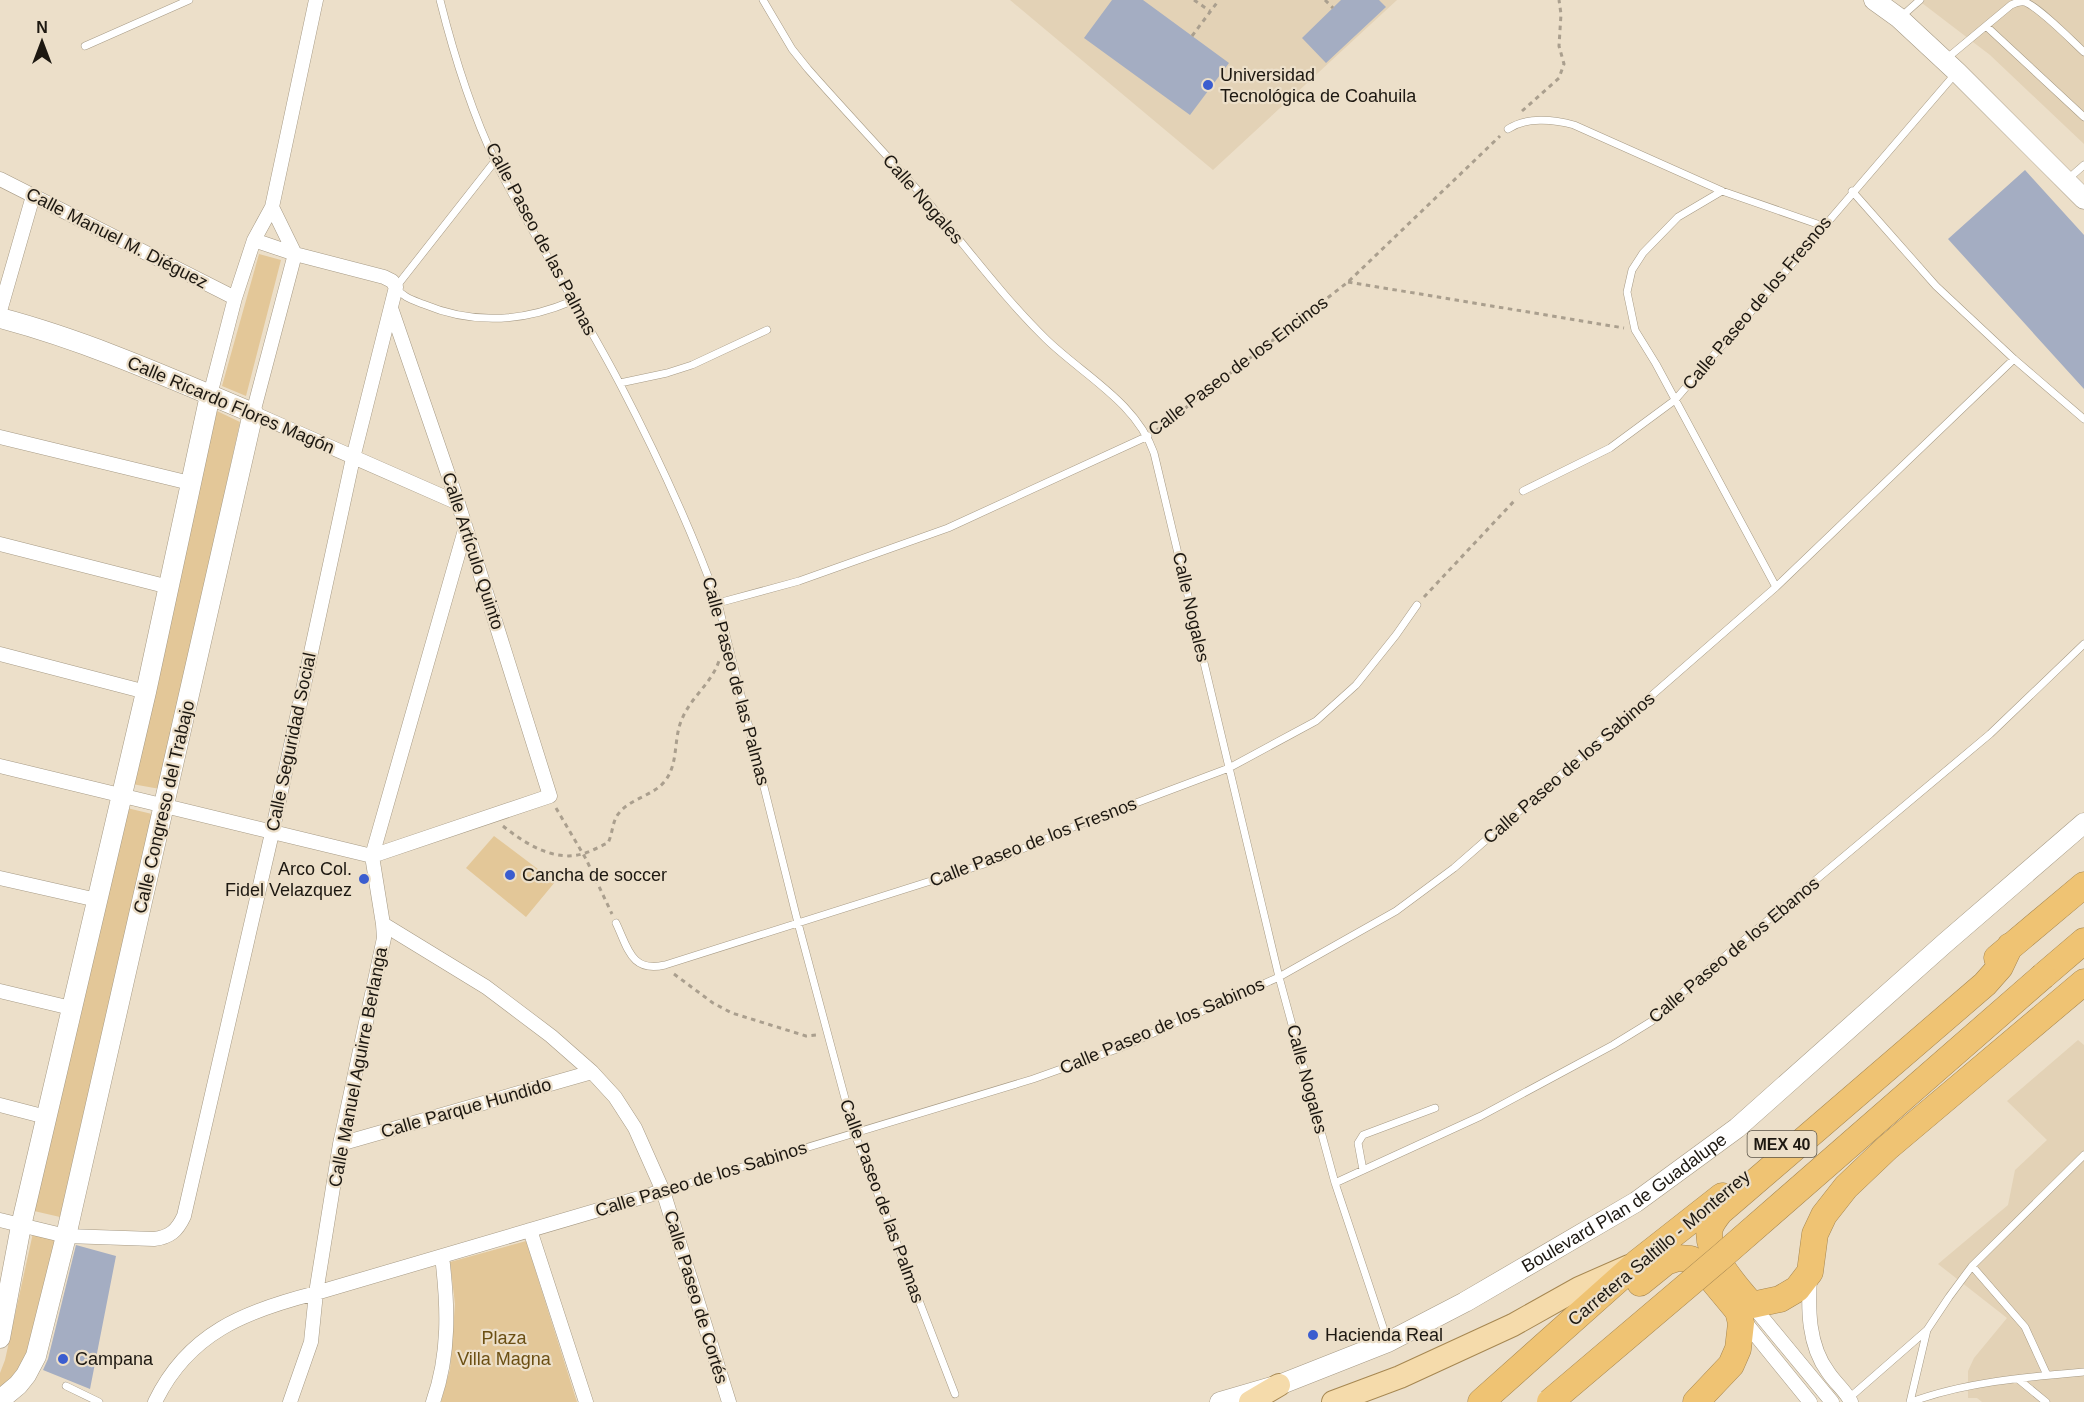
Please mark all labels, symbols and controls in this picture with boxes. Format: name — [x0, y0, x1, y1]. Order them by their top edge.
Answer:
north arrow — [12, 12, 72, 72]
text: N — [36, 19, 48, 36]
place label: Universidad Tecnológica de Coahuila — [1220, 65, 1417, 106]
marker: Universidad Tecnológica de Coahuila — [1201, 78, 1215, 92]
street label: Calle Paseo de las Palmas — [482, 139, 600, 339]
street label: Calle Nogales — [879, 150, 967, 248]
street label: Calle Manuel M. Diéguez — [23, 183, 211, 293]
street label: Calle Paseo de los Fresnos — [1679, 212, 1835, 394]
street label: Calle Paseo de los Encinos — [1144, 292, 1332, 440]
street label: Calle Ricardo Flores Magón — [124, 352, 338, 458]
street label: Calle Artículo Quinto — [438, 470, 508, 632]
street label: Calle Nogales — [1169, 550, 1213, 664]
street label: Calle Paseo de las Palmas — [699, 575, 773, 787]
street label: Calle Seguridad Social — [262, 651, 320, 833]
street label: Calle Paseo de los Sabinos — [1479, 688, 1659, 848]
street label: Calle Congreso del Trabajo — [130, 698, 198, 916]
street label: Calle Paseo de los Fresnos — [927, 793, 1139, 891]
place label: Arco Col. Fidel Velazquez — [225, 859, 352, 900]
place label: Cancha de soccer — [522, 865, 667, 885]
marker: Cancha de soccer — [503, 868, 517, 882]
marker: Arco Col. Fidel Velazquez — [357, 872, 371, 886]
street label: Calle Paseo de los Ebanos — [1645, 873, 1823, 1027]
street label: Calle Manuel Aguirre Berlanga — [325, 944, 391, 1189]
street label: Calle Paseo de los Sabinos — [1057, 974, 1267, 1078]
street label: Calle Nogales — [1283, 1022, 1331, 1136]
street label: Calle Parque Hundido — [379, 1074, 553, 1142]
street label: Calle Paseo de las Palmas — [836, 1097, 928, 1305]
street label: Boulevard Plan de Guadalupe — [1518, 1129, 1730, 1277]
road number: MEX 40 — [1748, 1131, 1816, 1157]
street label: Calle Paseo de los Sabinos — [593, 1137, 809, 1221]
street label: Carretera Saltillo - Monterrey — [1564, 1166, 1754, 1330]
street label: Calle Paseo de Cortés — [660, 1208, 732, 1386]
place label: Hacienda Real — [1325, 1325, 1443, 1345]
park label: Plaza Villa Magna — [457, 1328, 552, 1369]
marker: Hacienda Real — [1306, 1328, 1320, 1342]
place label: Campana — [75, 1349, 154, 1369]
marker: Campana — [56, 1352, 70, 1366]

